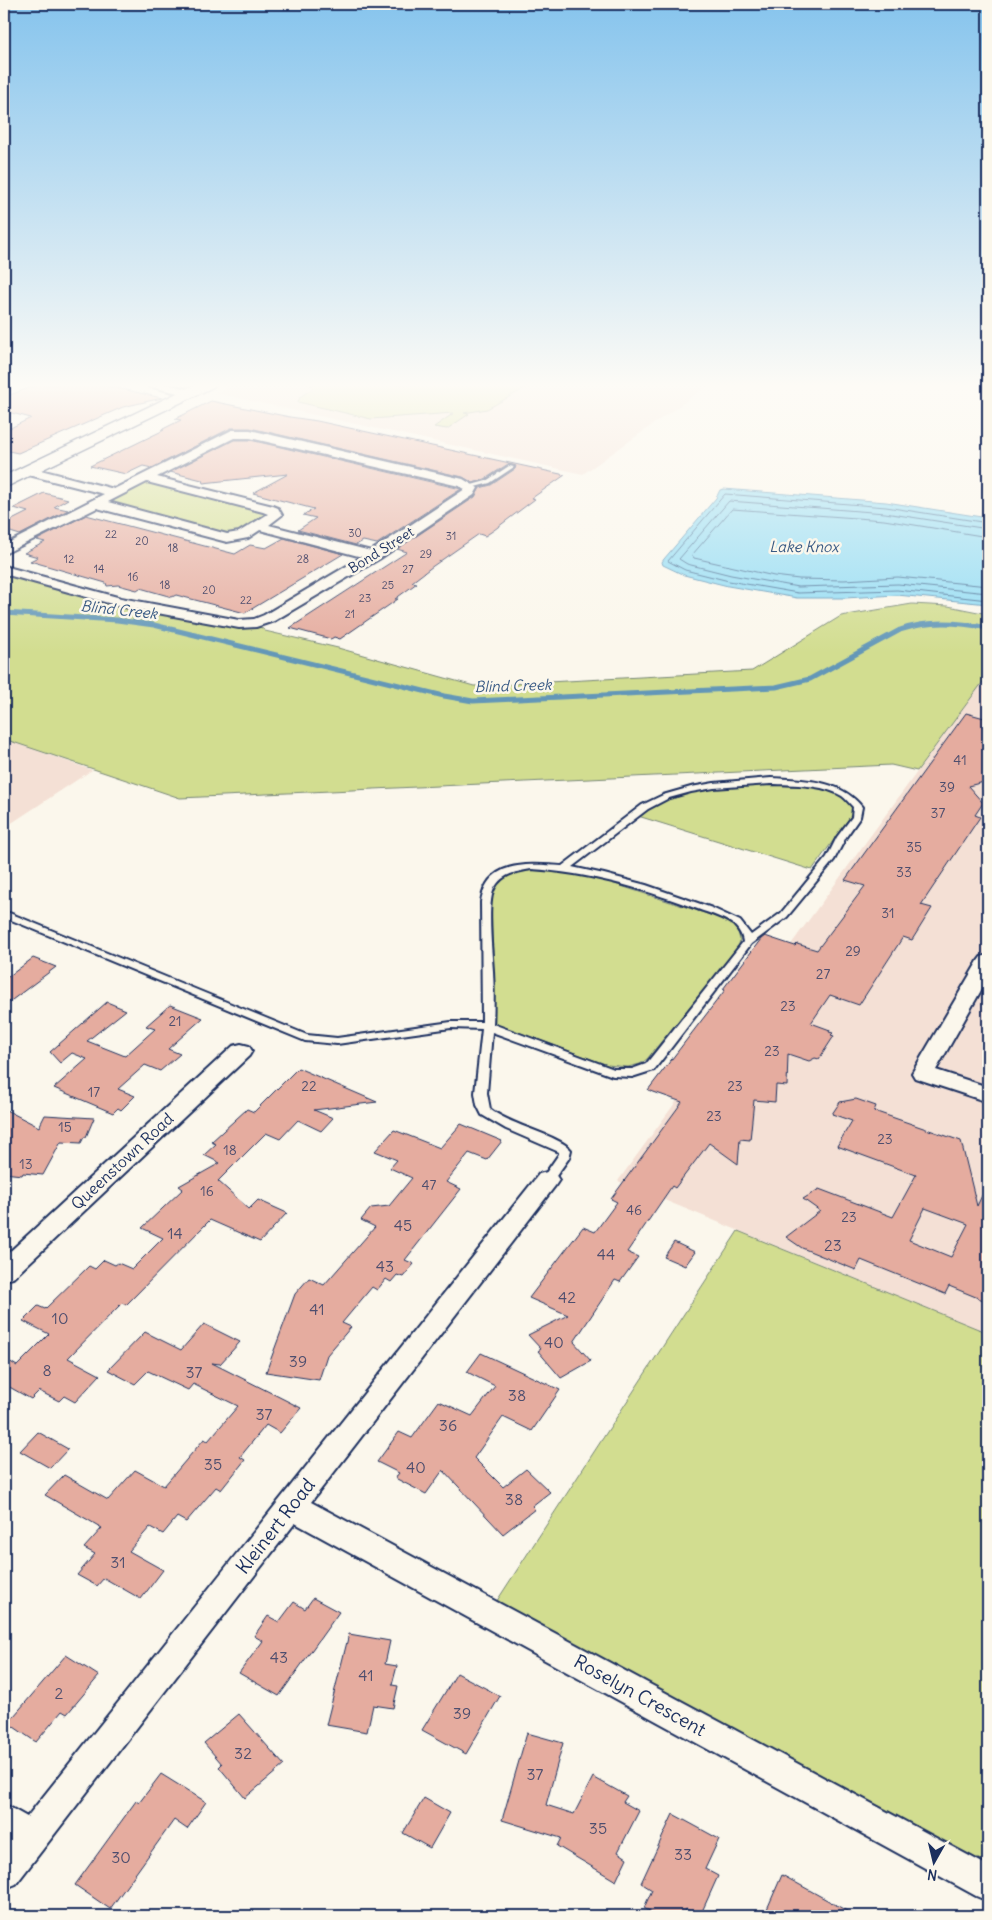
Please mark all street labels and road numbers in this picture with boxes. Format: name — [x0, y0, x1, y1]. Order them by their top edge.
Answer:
street label: Bond Street — [345, 523, 417, 577]
street label: Queenstown Road — [67, 1108, 177, 1214]
street label: Kleinert Road — [230, 1473, 320, 1579]
street label: Roselyn Crescent — [570, 1649, 710, 1741]

